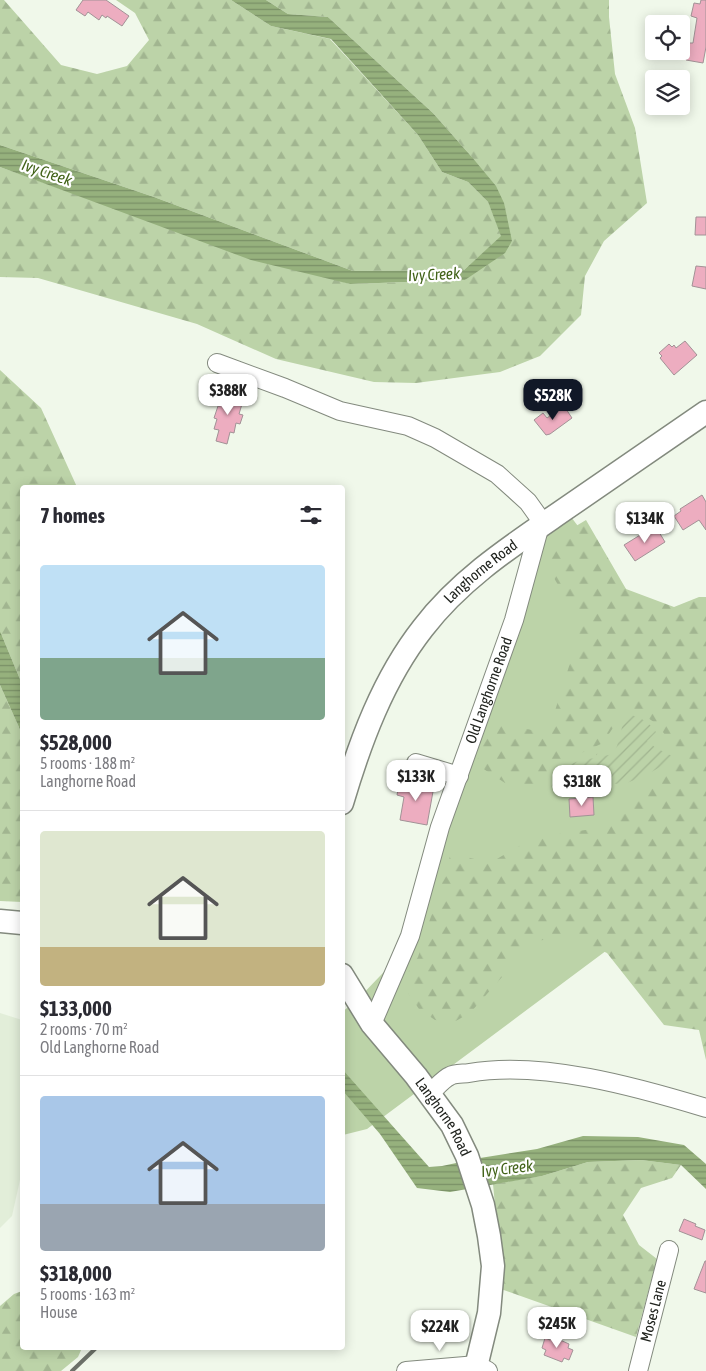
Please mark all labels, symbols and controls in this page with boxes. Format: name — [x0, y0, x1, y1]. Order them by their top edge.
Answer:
map controls — [645, 15, 690, 115]
button: locate — [645, 15, 690, 60]
button: layers — [645, 70, 690, 115]
water label: Ivy Creek — [19, 155, 75, 190]
water label: Ivy Creek — [407, 264, 462, 285]
pin: $388K — [193, 374, 263, 416]
pin: $528K — [518, 378, 588, 421]
text: $388K — [209, 381, 247, 399]
text: $528K — [534, 386, 572, 404]
icon: filters — [297, 501, 325, 529]
pin: $134K — [610, 502, 680, 544]
text: 7 homes — [40, 503, 105, 527]
text: $134K — [626, 509, 664, 527]
street label: Langhorne Road — [440, 536, 520, 606]
icon: home — [138, 598, 228, 688]
street label: Old Langhorne Road — [462, 635, 515, 746]
text: $528,000 — [40, 730, 112, 754]
text: 5 rooms · 188 m² — [40, 754, 135, 772]
pin: $133K — [381, 760, 451, 802]
pin: $318K — [547, 764, 617, 807]
text: $133K — [397, 767, 435, 785]
text: Langhorne Road — [40, 772, 136, 790]
text: $318K — [563, 772, 601, 790]
icon: home — [138, 863, 228, 953]
text: $133,000 — [40, 996, 112, 1020]
text: 2 rooms · 70 m² — [40, 1020, 128, 1038]
text: Old Langhorne Road — [40, 1038, 159, 1056]
street label: Langhorne Road — [412, 1074, 475, 1159]
icon: home — [138, 1128, 228, 1218]
water label: Ivy Creek — [480, 1156, 535, 1181]
text: $318,000 — [40, 1261, 112, 1285]
street label: Moses Lane — [637, 1278, 669, 1344]
text: 5 rooms · 163 m² — [40, 1285, 135, 1303]
text: House — [40, 1303, 77, 1321]
pin: $245K — [522, 1306, 592, 1349]
pin: $224K — [405, 1310, 475, 1352]
text: $245K — [538, 1314, 576, 1332]
text: $224K — [421, 1317, 459, 1335]

